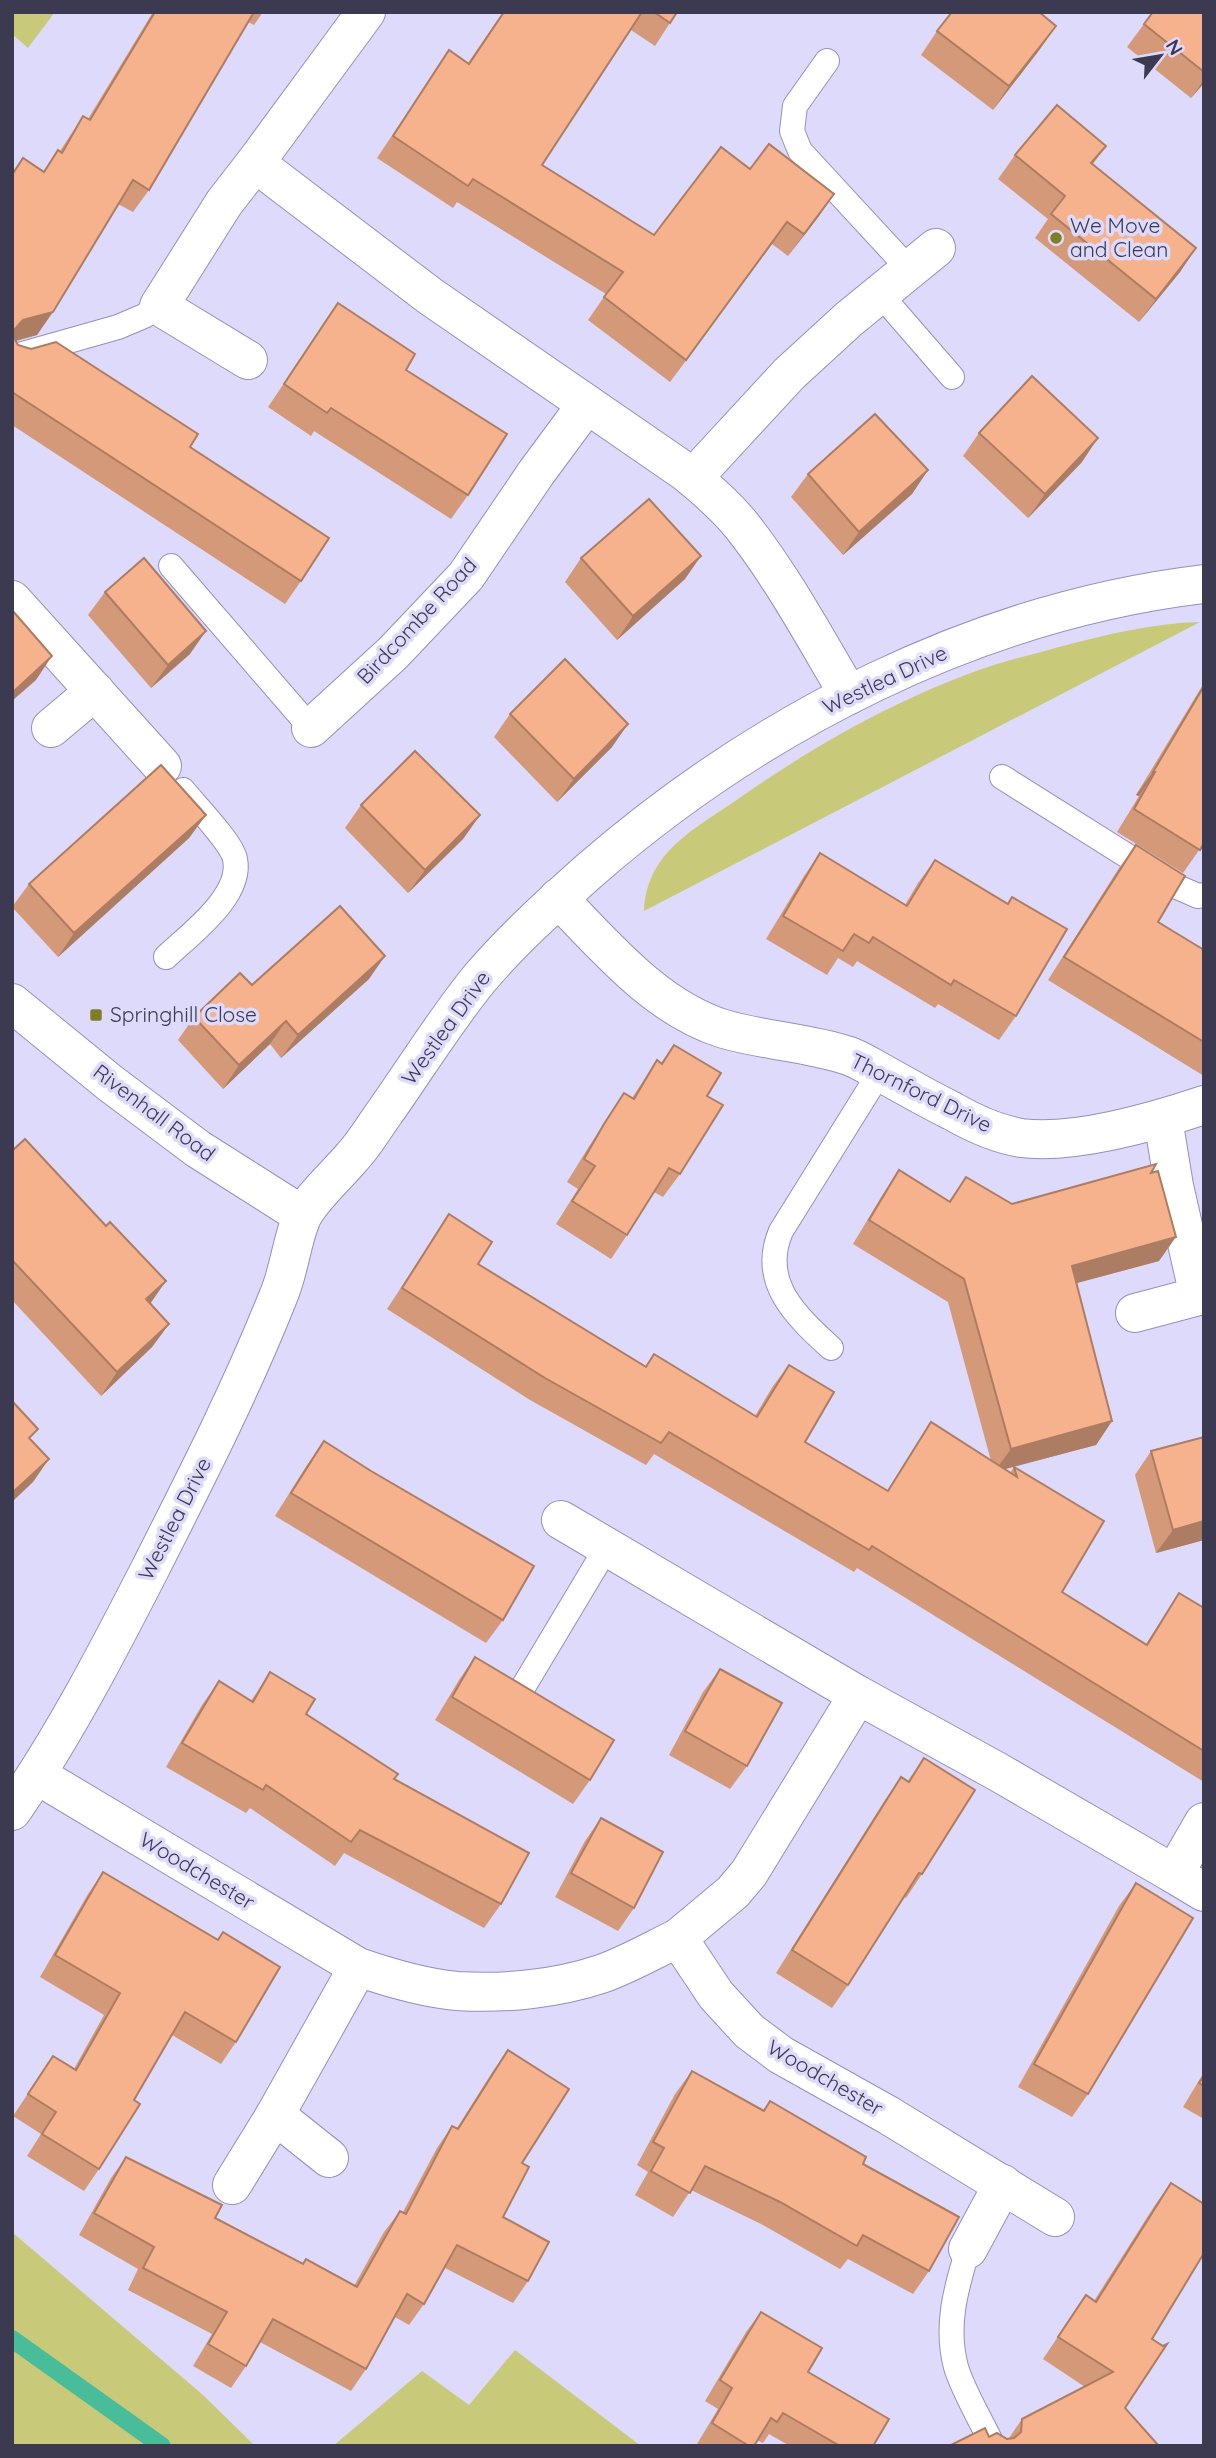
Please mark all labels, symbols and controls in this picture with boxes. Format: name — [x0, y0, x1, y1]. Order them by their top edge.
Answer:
north arrow — [1125, 21, 1195, 91]
text: N — [1161, 35, 1188, 59]
place label: We Move and Clean — [1070, 212, 1168, 262]
marker: We Move and Clean — [1048, 230, 1064, 246]
street label: Birdcombe Road — [351, 552, 482, 689]
street label: Westlea Drive — [818, 639, 951, 719]
street label: Westlea Drive — [395, 965, 495, 1089]
place label: Springhill Close — [110, 1001, 257, 1027]
marker: Springhill Close — [88, 1007, 104, 1023]
street label: Thornford Drive — [847, 1047, 996, 1137]
street label: Rivenhall Road — [89, 1058, 221, 1166]
street label: Westlea Drive — [132, 1453, 216, 1584]
street label: Woodchester — [135, 1826, 260, 1915]
street label: Woodchester — [763, 2033, 888, 2121]

